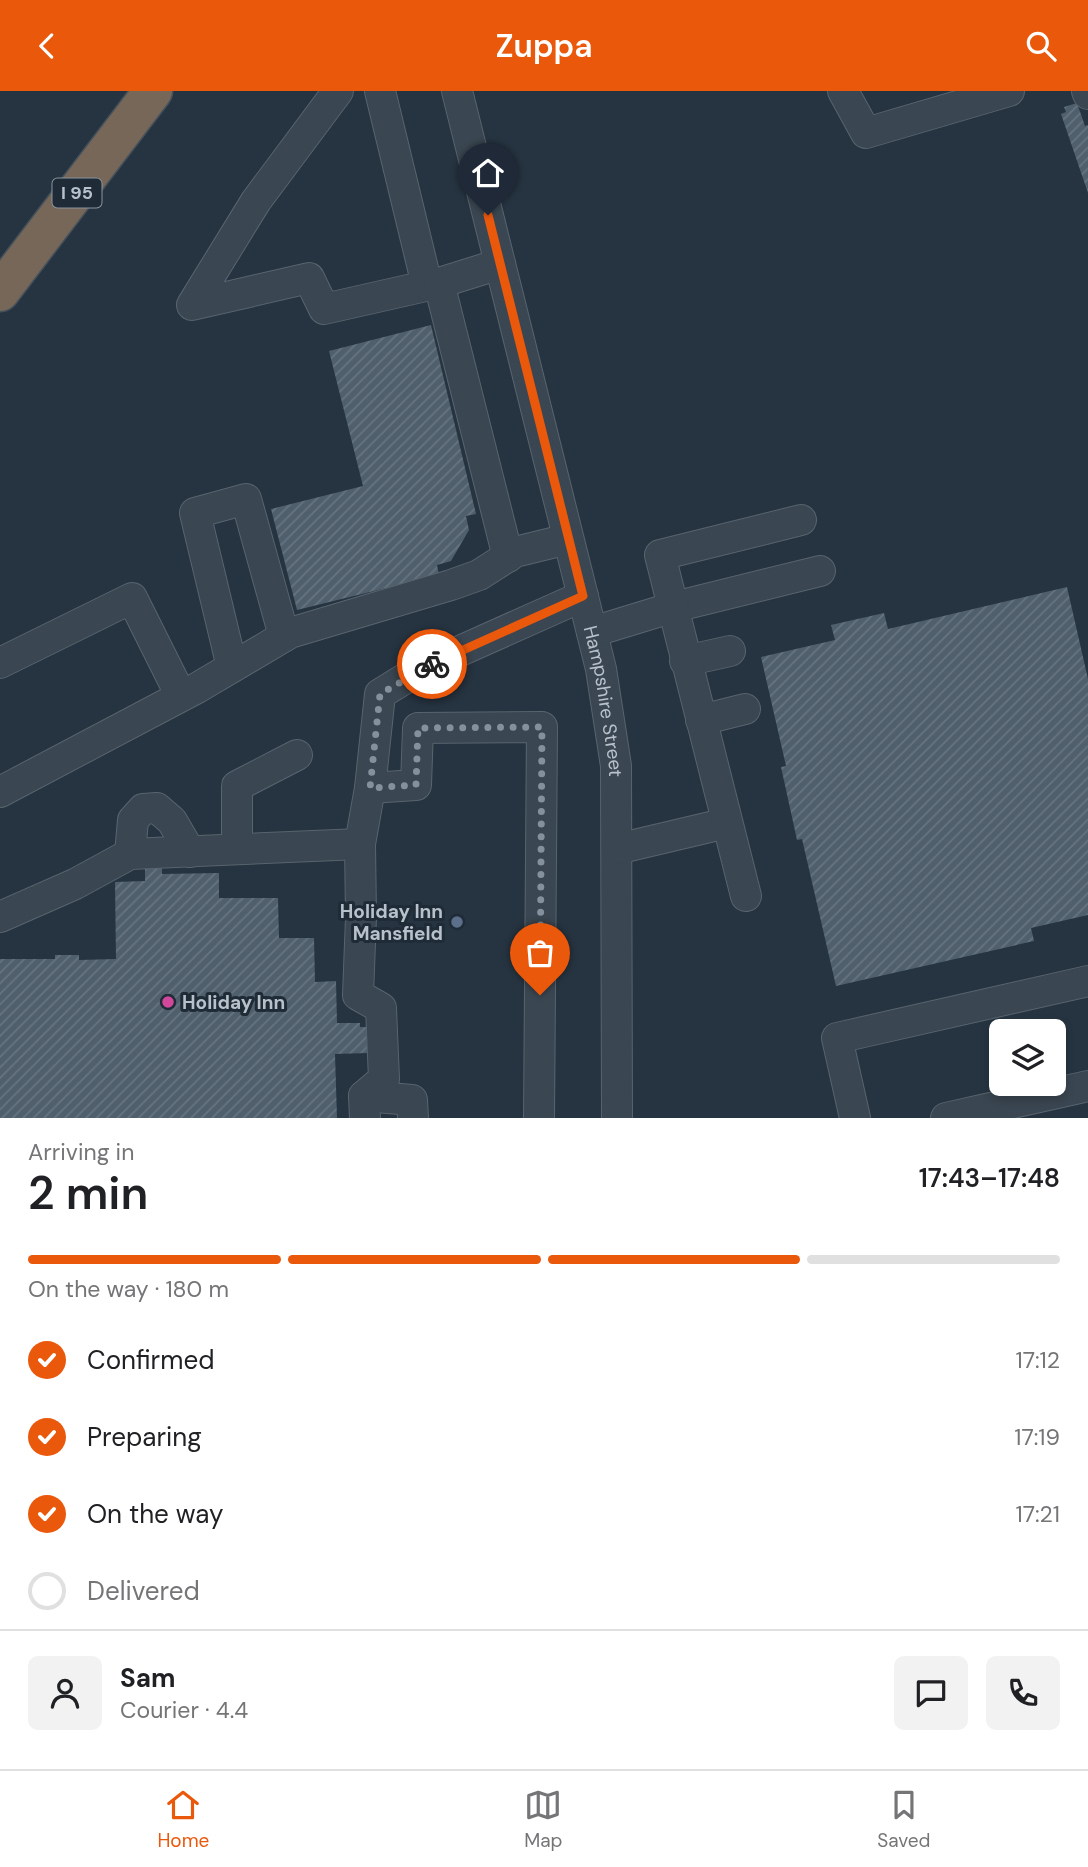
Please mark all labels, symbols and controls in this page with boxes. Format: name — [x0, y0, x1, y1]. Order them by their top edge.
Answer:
text: Zuppa — [495, 25, 593, 67]
icon: back — [28, 27, 66, 65]
icon: search — [1022, 27, 1060, 65]
pin — [458, 143, 518, 215]
icon: home — [469, 154, 507, 192]
road number: I 95 — [52, 179, 102, 207]
street label: Hampshire Street — [578, 623, 629, 777]
courier — [397, 629, 467, 699]
icon: bike — [413, 645, 451, 683]
place label: Holiday Inn Mansfield — [340, 899, 443, 946]
marker: Holiday Inn Mansfield — [449, 914, 465, 930]
pin — [510, 923, 570, 995]
icon: bag — [521, 934, 559, 972]
place label: Holiday Inn — [182, 990, 285, 1015]
marker: Holiday Inn — [160, 994, 176, 1010]
map controls — [989, 1019, 1066, 1096]
button: layers — [989, 1019, 1066, 1096]
text: Arriving in — [28, 1137, 134, 1167]
text: 17:43–17:48 — [919, 1161, 1060, 1195]
text: 2 min — [28, 1163, 148, 1223]
text: On the way · 180 m — [28, 1274, 229, 1304]
icon: check — [28, 1341, 66, 1379]
text: Confirmed — [87, 1343, 214, 1377]
text: 17:12 — [1015, 1345, 1060, 1375]
icon: check — [28, 1418, 66, 1456]
text: Preparing — [87, 1420, 202, 1454]
text: 17:19 — [1014, 1422, 1060, 1452]
icon: check — [28, 1495, 66, 1533]
text: On the way — [87, 1497, 223, 1531]
text: 17:21 — [1015, 1499, 1060, 1529]
text: Delivered — [87, 1574, 200, 1608]
button: person — [28, 1656, 102, 1730]
button: chat — [894, 1656, 968, 1730]
button: phone — [986, 1656, 1060, 1730]
text: Sam — [120, 1661, 175, 1695]
text: Courier · 4.4 — [120, 1695, 248, 1725]
tab: Home — [157, 1786, 209, 1853]
tab: Map — [524, 1786, 562, 1853]
tab: Saved — [877, 1786, 931, 1853]

